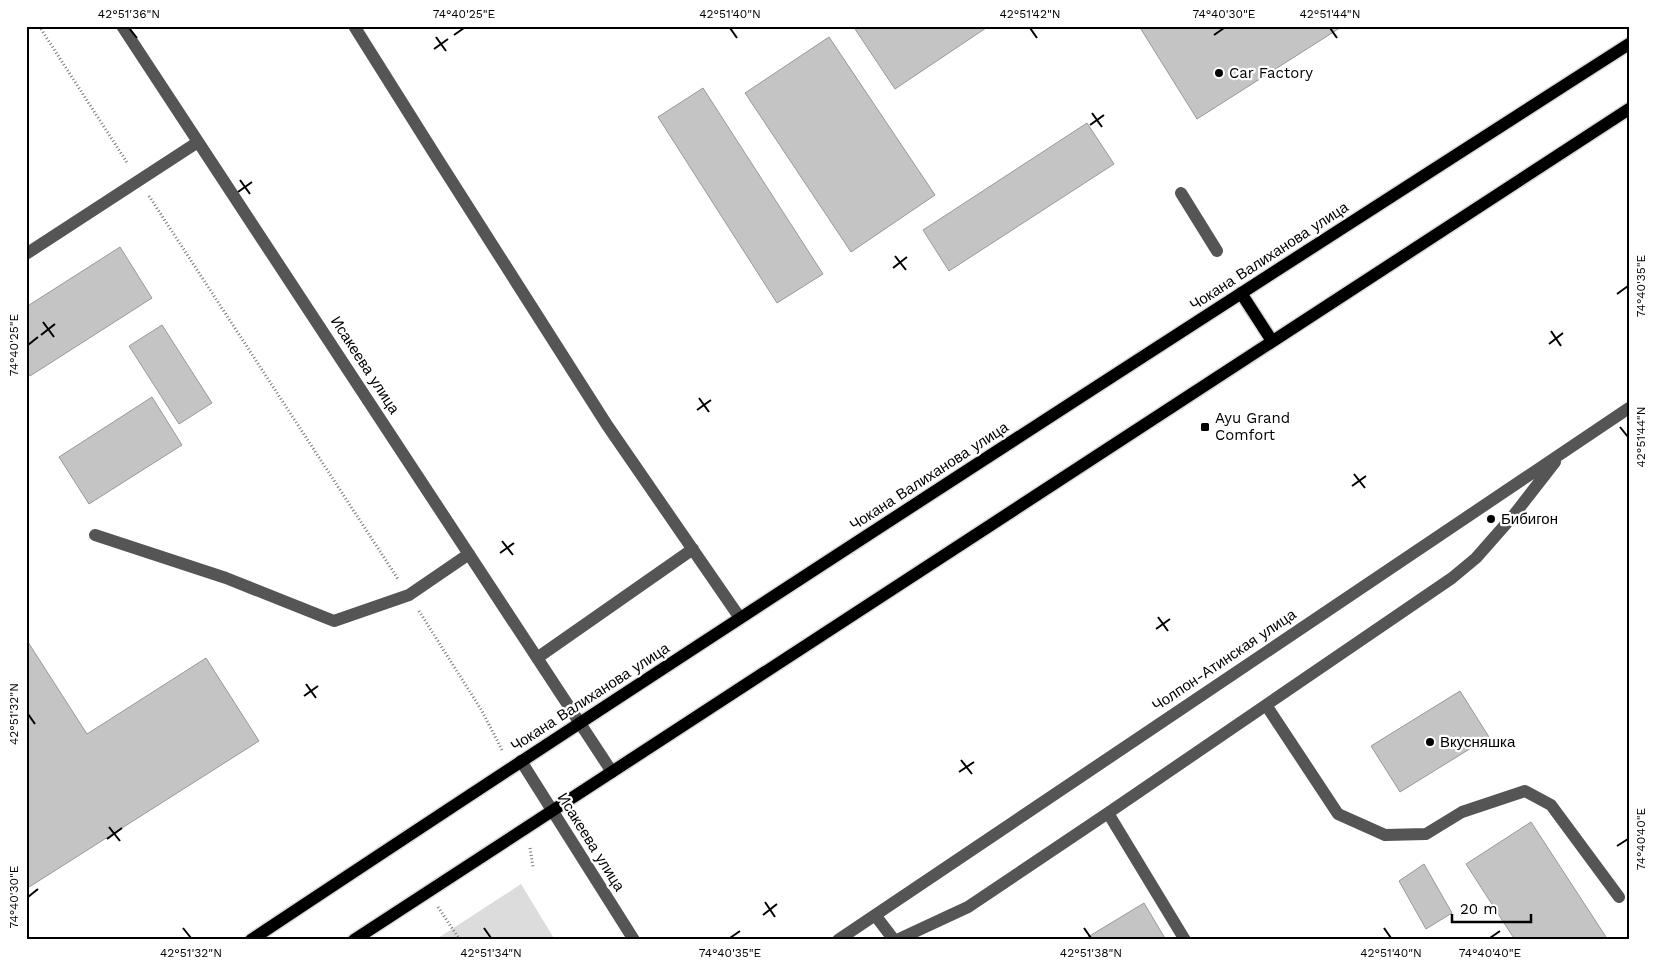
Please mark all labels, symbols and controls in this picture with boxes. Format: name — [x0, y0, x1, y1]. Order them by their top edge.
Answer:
text: 42°51'36"N — [98, 7, 160, 21]
text: 74°40'25"E — [433, 7, 496, 21]
text: 42°51'40"N — [699, 7, 761, 21]
text: 42°51'42"N — [999, 7, 1061, 21]
text: 74°40'30"E — [1192, 7, 1256, 21]
text: 42°51'44"N — [1300, 7, 1360, 21]
place label: Car Factory — [1229, 64, 1313, 82]
marker: Car Factory — [1213, 67, 1225, 79]
street label: Чокана Валиханова улица — [1186, 198, 1352, 314]
text: 74°40'35"E — [1634, 254, 1648, 317]
text: 74°40'25"E — [7, 313, 21, 376]
street label: Исакеева улица — [327, 313, 404, 418]
text: 42°51'44"N — [1634, 407, 1648, 467]
place label: Ayu Grand Comfort — [1215, 409, 1290, 444]
street label: Чокана Валиханова улица — [846, 418, 1012, 534]
marker: Ayu Grand Comfort — [1199, 421, 1211, 433]
place label: Бибигон — [1501, 510, 1558, 528]
marker: Бибигон — [1485, 513, 1497, 525]
street label: Чолпон-Атинская улица — [1149, 605, 1300, 715]
street label: Чокана Валиханова улица — [507, 639, 673, 755]
text: 42°51'32"N — [7, 683, 21, 745]
place label: Вкусняшка — [1440, 733, 1516, 751]
marker: Вкусняшка — [1424, 736, 1436, 748]
street label: Исакеева улица — [554, 790, 629, 895]
text: 74°40'40"E — [1634, 808, 1648, 870]
text: 74°40'30"E — [7, 865, 21, 929]
scale bar — [1452, 891, 1531, 923]
text: 20 m — [1460, 900, 1498, 918]
text: 42°51'32"N — [160, 946, 222, 960]
text: 42°51'34"N — [460, 946, 522, 960]
text: 74°40'35"E — [699, 946, 762, 960]
text: 42°51'38"N — [1060, 946, 1122, 960]
text: 42°51'40"N — [1360, 946, 1422, 960]
text: 74°40'40"E — [1459, 946, 1521, 960]

